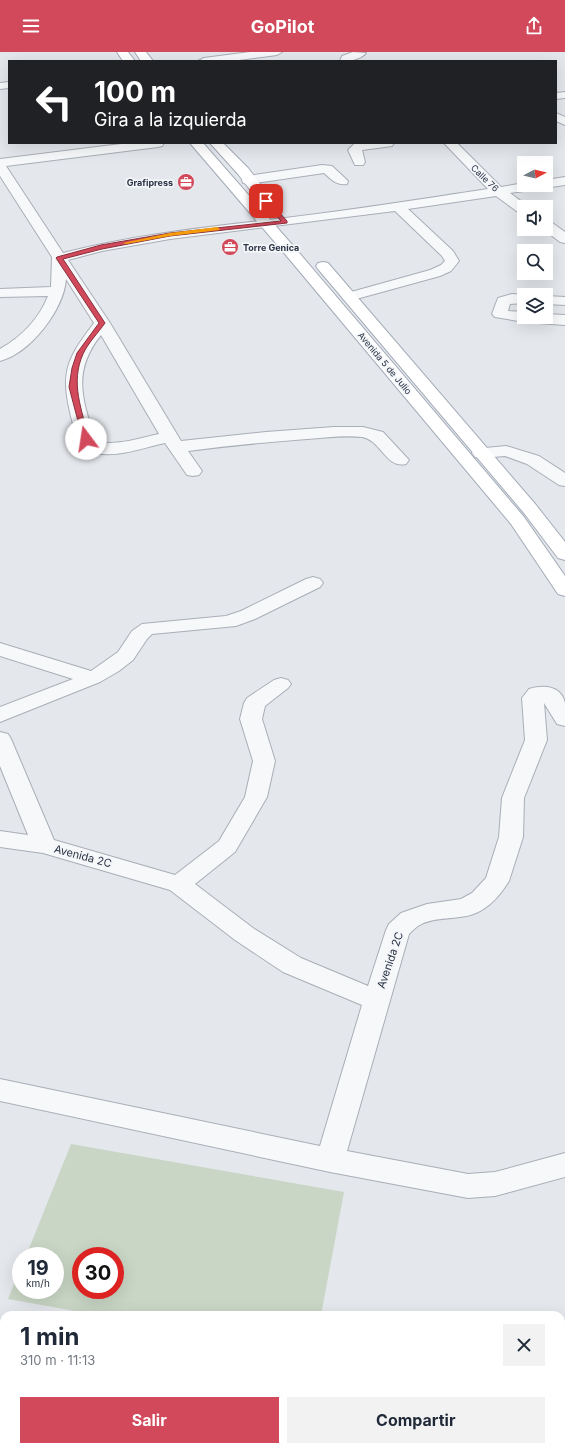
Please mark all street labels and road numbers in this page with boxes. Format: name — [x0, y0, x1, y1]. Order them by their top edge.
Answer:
street label: Calle 76 — [469, 162, 501, 194]
street label: Avenida 5 de Julio — [356, 330, 414, 396]
street label: Avenida 2C — [53, 842, 113, 870]
street label: Avenida 2C — [374, 930, 406, 990]

